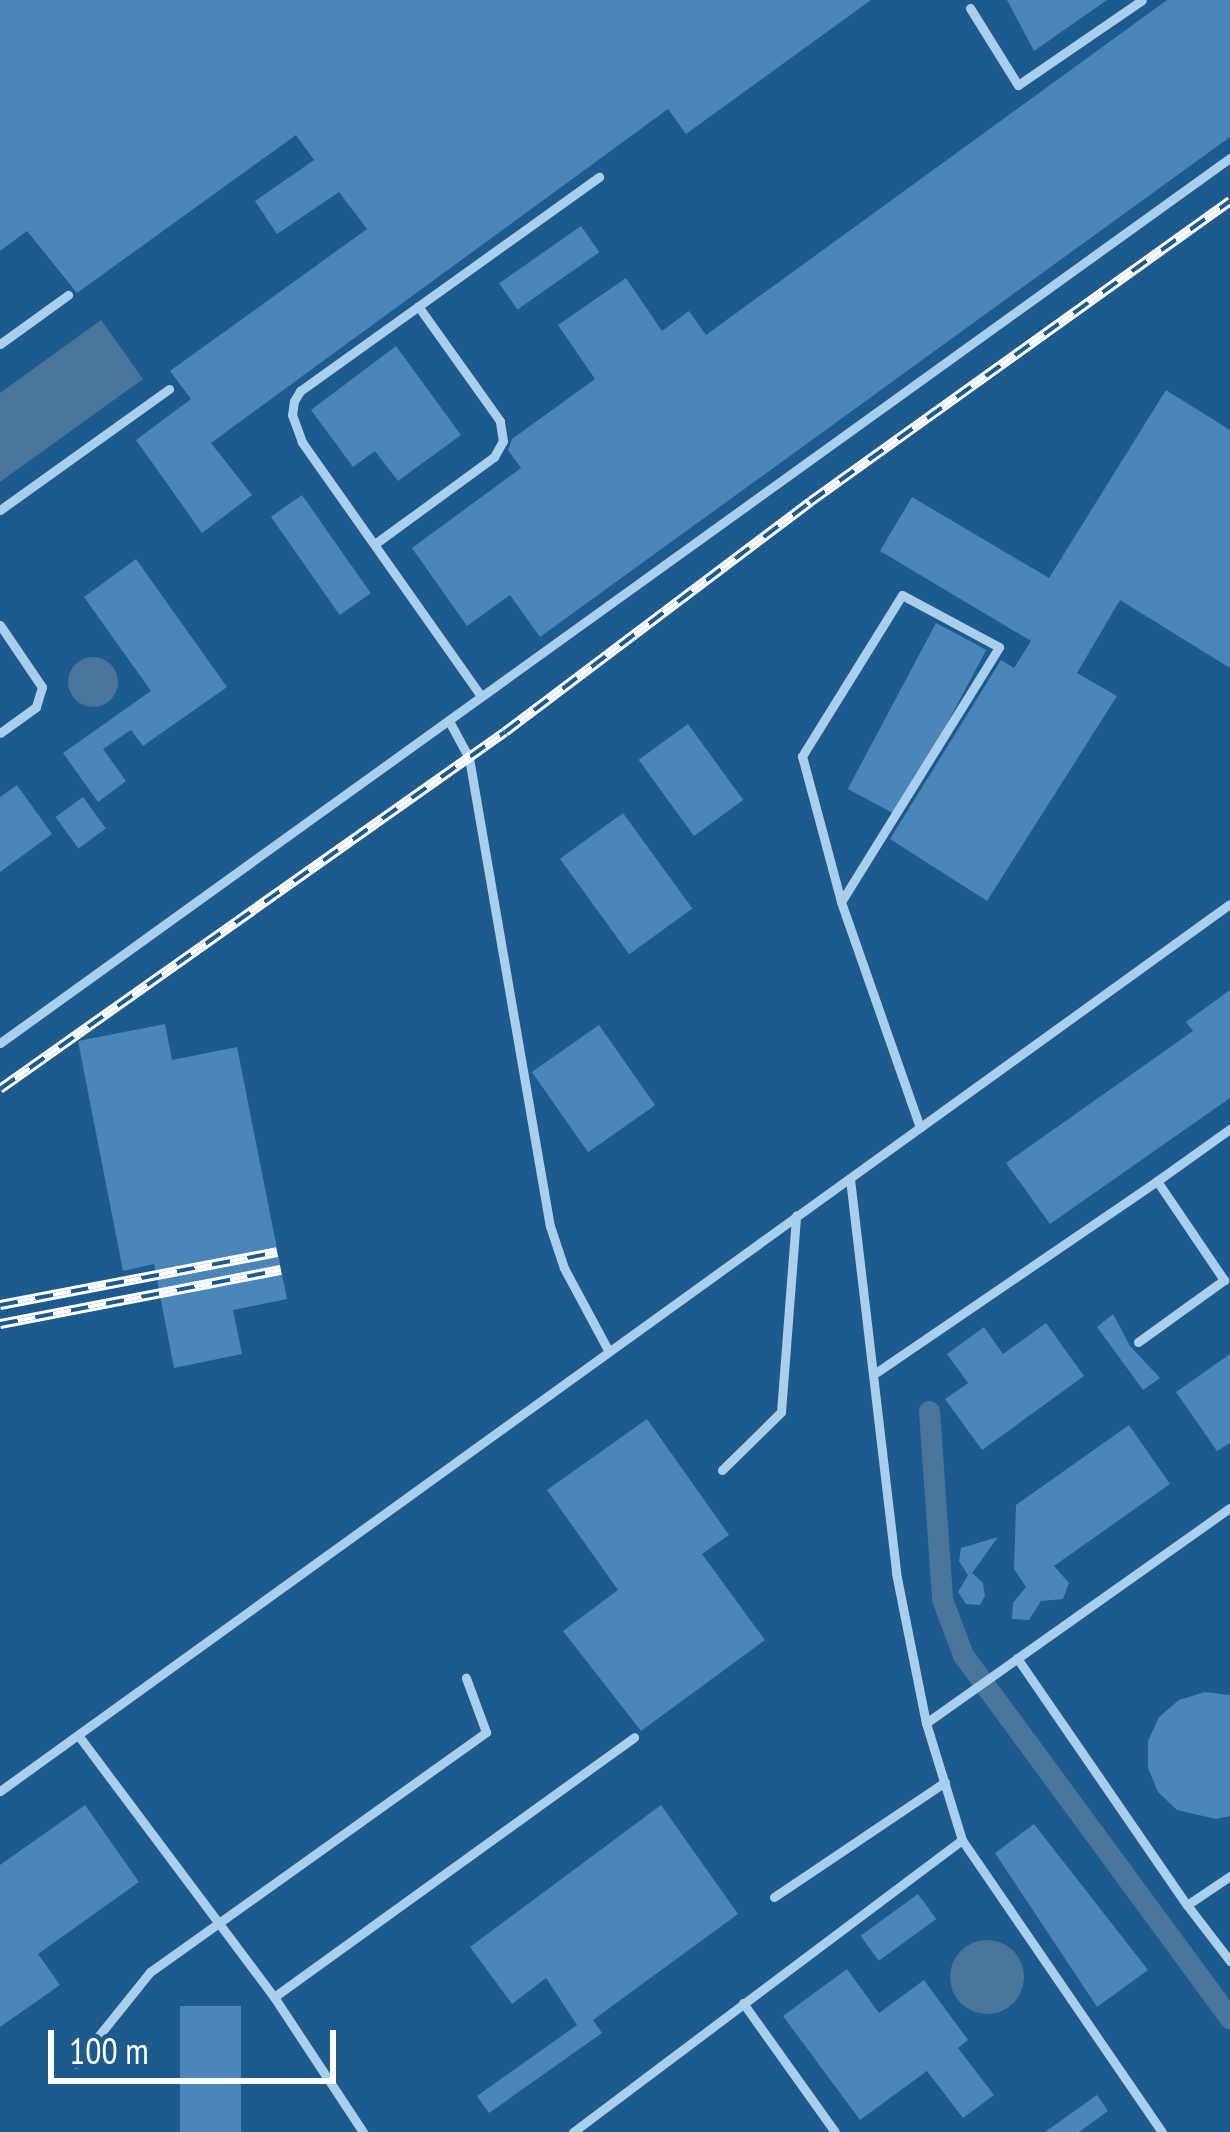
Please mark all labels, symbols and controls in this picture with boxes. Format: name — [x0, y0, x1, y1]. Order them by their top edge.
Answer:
scale bar — [54, 2006, 342, 2080]
text: 100 m — [69, 2027, 149, 2074]

